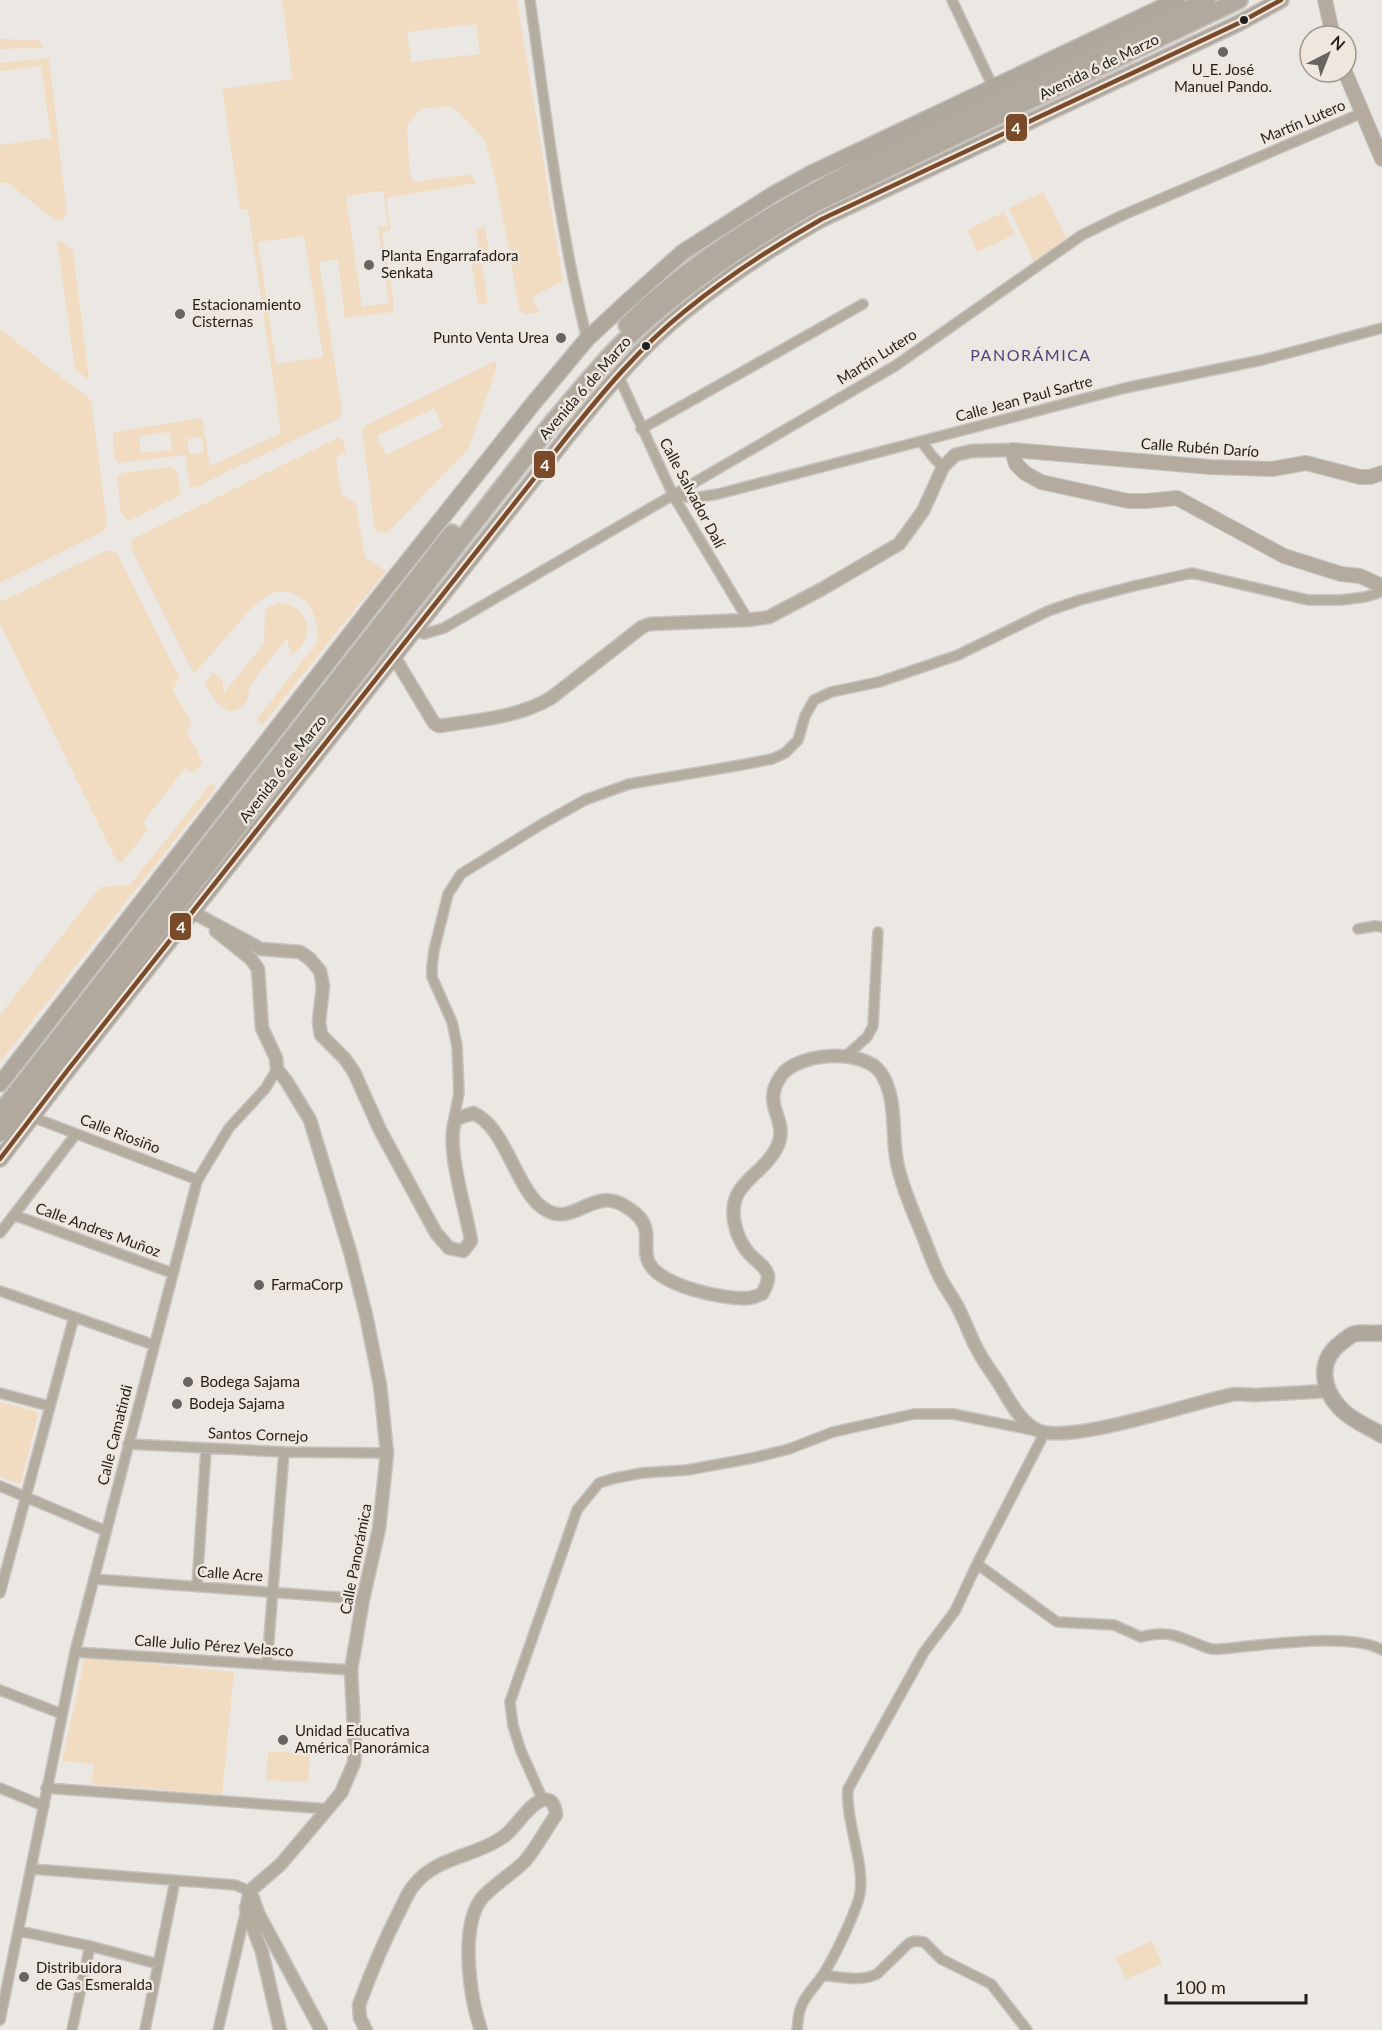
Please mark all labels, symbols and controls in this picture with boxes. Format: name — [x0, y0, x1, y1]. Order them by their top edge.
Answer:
unlabelled marker — [1238, 14, 1250, 26]
north arrow — [1298, 24, 1358, 84]
street label: Avenida 6 de Marzo — [1036, 29, 1161, 103]
text: N — [1327, 31, 1349, 54]
marker: U_E. José Manuel Pando. — [1216, 45, 1230, 59]
place label: U_E. José Manuel Pando. — [1174, 60, 1272, 95]
street label: Martín Lutero — [1257, 95, 1348, 147]
line badge: 4 — [1005, 113, 1028, 142]
text: 4 — [1011, 118, 1021, 137]
place label: Planta Engarrafadora Senkata — [381, 246, 518, 281]
marker: Planta Engarrafadora Senkata — [362, 258, 376, 272]
place label: Estacionamiento Cisternas — [192, 295, 301, 330]
marker: Estacionamiento Cisternas — [173, 307, 187, 321]
street label: Martín Lutero — [833, 325, 920, 388]
place label: Punto Venta Urea — [433, 328, 549, 346]
marker: Punto Venta Urea — [554, 331, 568, 345]
street label: Avenida 6 de Marzo — [534, 332, 634, 443]
unlabelled marker — [640, 340, 652, 352]
district label: PANORÁMICA — [970, 345, 1092, 364]
street label: Calle Jean Paul Sartre — [953, 371, 1094, 425]
street label: Calle Salvador Dalí — [656, 434, 730, 552]
street label: Calle Rubén Darío — [1140, 434, 1260, 460]
line badge: 4 — [533, 450, 556, 479]
text: 4 — [540, 455, 550, 474]
street label: Avenida 6 de Marzo — [235, 711, 330, 826]
line badge: 4 — [169, 912, 192, 941]
text: 4 — [176, 917, 186, 936]
street label: Calle Riosiño — [78, 1109, 163, 1157]
street label: Calle Andres Muñoz — [33, 1198, 164, 1260]
place label: FarmaCorp — [271, 1275, 343, 1293]
marker: FarmaCorp — [252, 1278, 266, 1292]
place label: Bodega Sajama — [200, 1372, 300, 1390]
marker: Bodega Sajama — [181, 1375, 195, 1389]
street label: Calle Camatindi — [93, 1383, 135, 1487]
place label: Bodeja Sajama — [189, 1394, 285, 1412]
marker: Bodeja Sajama — [170, 1397, 184, 1411]
street label: Santos Cornejo — [208, 1423, 308, 1445]
street label: Calle Panorámica — [335, 1502, 375, 1616]
street label: Calle Acre — [197, 1562, 264, 1584]
street label: Calle Julio Pérez Velasco — [134, 1630, 294, 1660]
place label: Unidad Educativa América Panorámica — [295, 1721, 429, 1756]
marker: Unidad Educativa América Panorámica — [276, 1733, 290, 1747]
place label: Distribuidora de Gas Esmeralda — [36, 1958, 152, 1993]
scale bar — [1166, 1967, 1306, 2005]
marker: Distribuidora de Gas Esmeralda — [17, 1970, 31, 1984]
text: 100 m — [1175, 1976, 1226, 1998]

